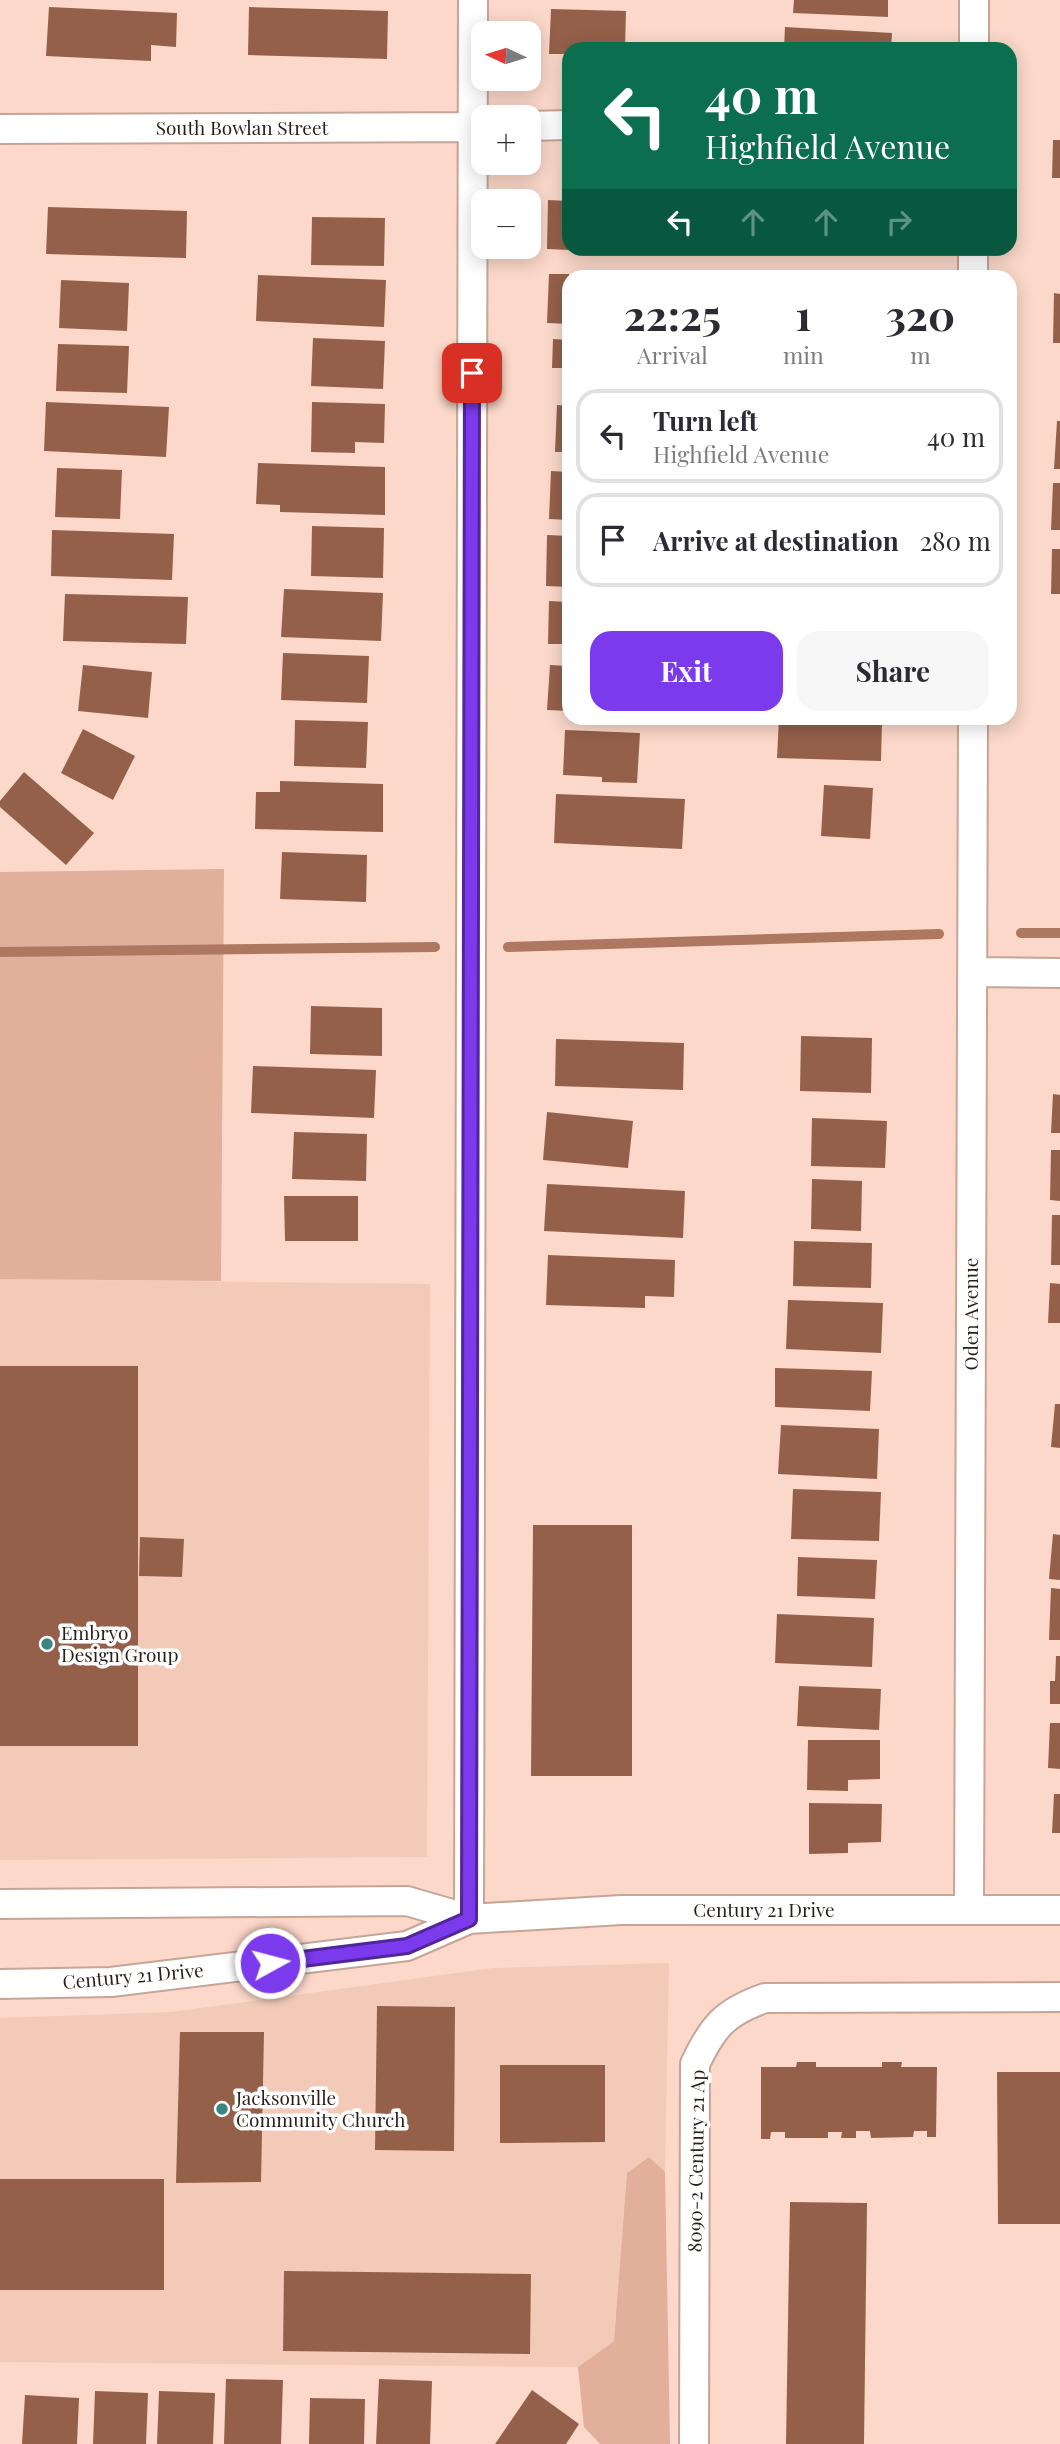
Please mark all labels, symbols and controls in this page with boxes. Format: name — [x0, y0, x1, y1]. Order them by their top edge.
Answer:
north arrow — [471, 21, 541, 91]
map controls — [471, 21, 541, 259]
text: 40 m — [705, 61, 818, 126]
icon: left — [590, 70, 681, 161]
button: + — [471, 105, 541, 175]
street label: South Bowlan Street — [156, 114, 329, 140]
text: Highfield Avenue — [705, 124, 950, 167]
button: − — [471, 189, 541, 259]
icon: left — [661, 203, 699, 241]
icon: ahead — [734, 203, 772, 241]
icon: ahead — [807, 203, 845, 241]
icon: right — [880, 203, 918, 241]
text: 22:25 — [624, 286, 721, 342]
text: 1 — [795, 286, 811, 342]
text: 320 — [886, 286, 955, 342]
text: Arrival — [637, 339, 708, 370]
text: min — [783, 339, 824, 370]
text: m — [910, 339, 931, 370]
pin — [442, 343, 502, 403]
icon: arrive — [453, 354, 491, 392]
text: Turn left — [653, 403, 758, 438]
icon: left — [594, 417, 632, 455]
text: 40 m — [927, 419, 985, 454]
text: Highfield Avenue — [653, 438, 829, 469]
icon: arrive — [594, 521, 632, 559]
text: Arrive at destination — [653, 523, 899, 558]
text: 280 m — [920, 523, 991, 558]
button: Exit — [590, 631, 783, 711]
button: Share — [797, 631, 989, 711]
street label: Oden Avenue — [957, 1258, 983, 1370]
place label: Embryo Design Group — [61, 1619, 178, 1667]
marker: Embryo Design Group — [39, 1636, 55, 1652]
street label: Century 21 Drive — [693, 1896, 835, 1922]
position arrow — [233, 1926, 307, 2000]
street label: Century 21 Drive — [61, 1956, 204, 1994]
street label: 8090-2 Century 21 Ap — [680, 2069, 710, 2253]
place label: Jacksonville Community Church — [235, 2084, 405, 2132]
marker: Jacksonville Community Church — [214, 2101, 230, 2117]

